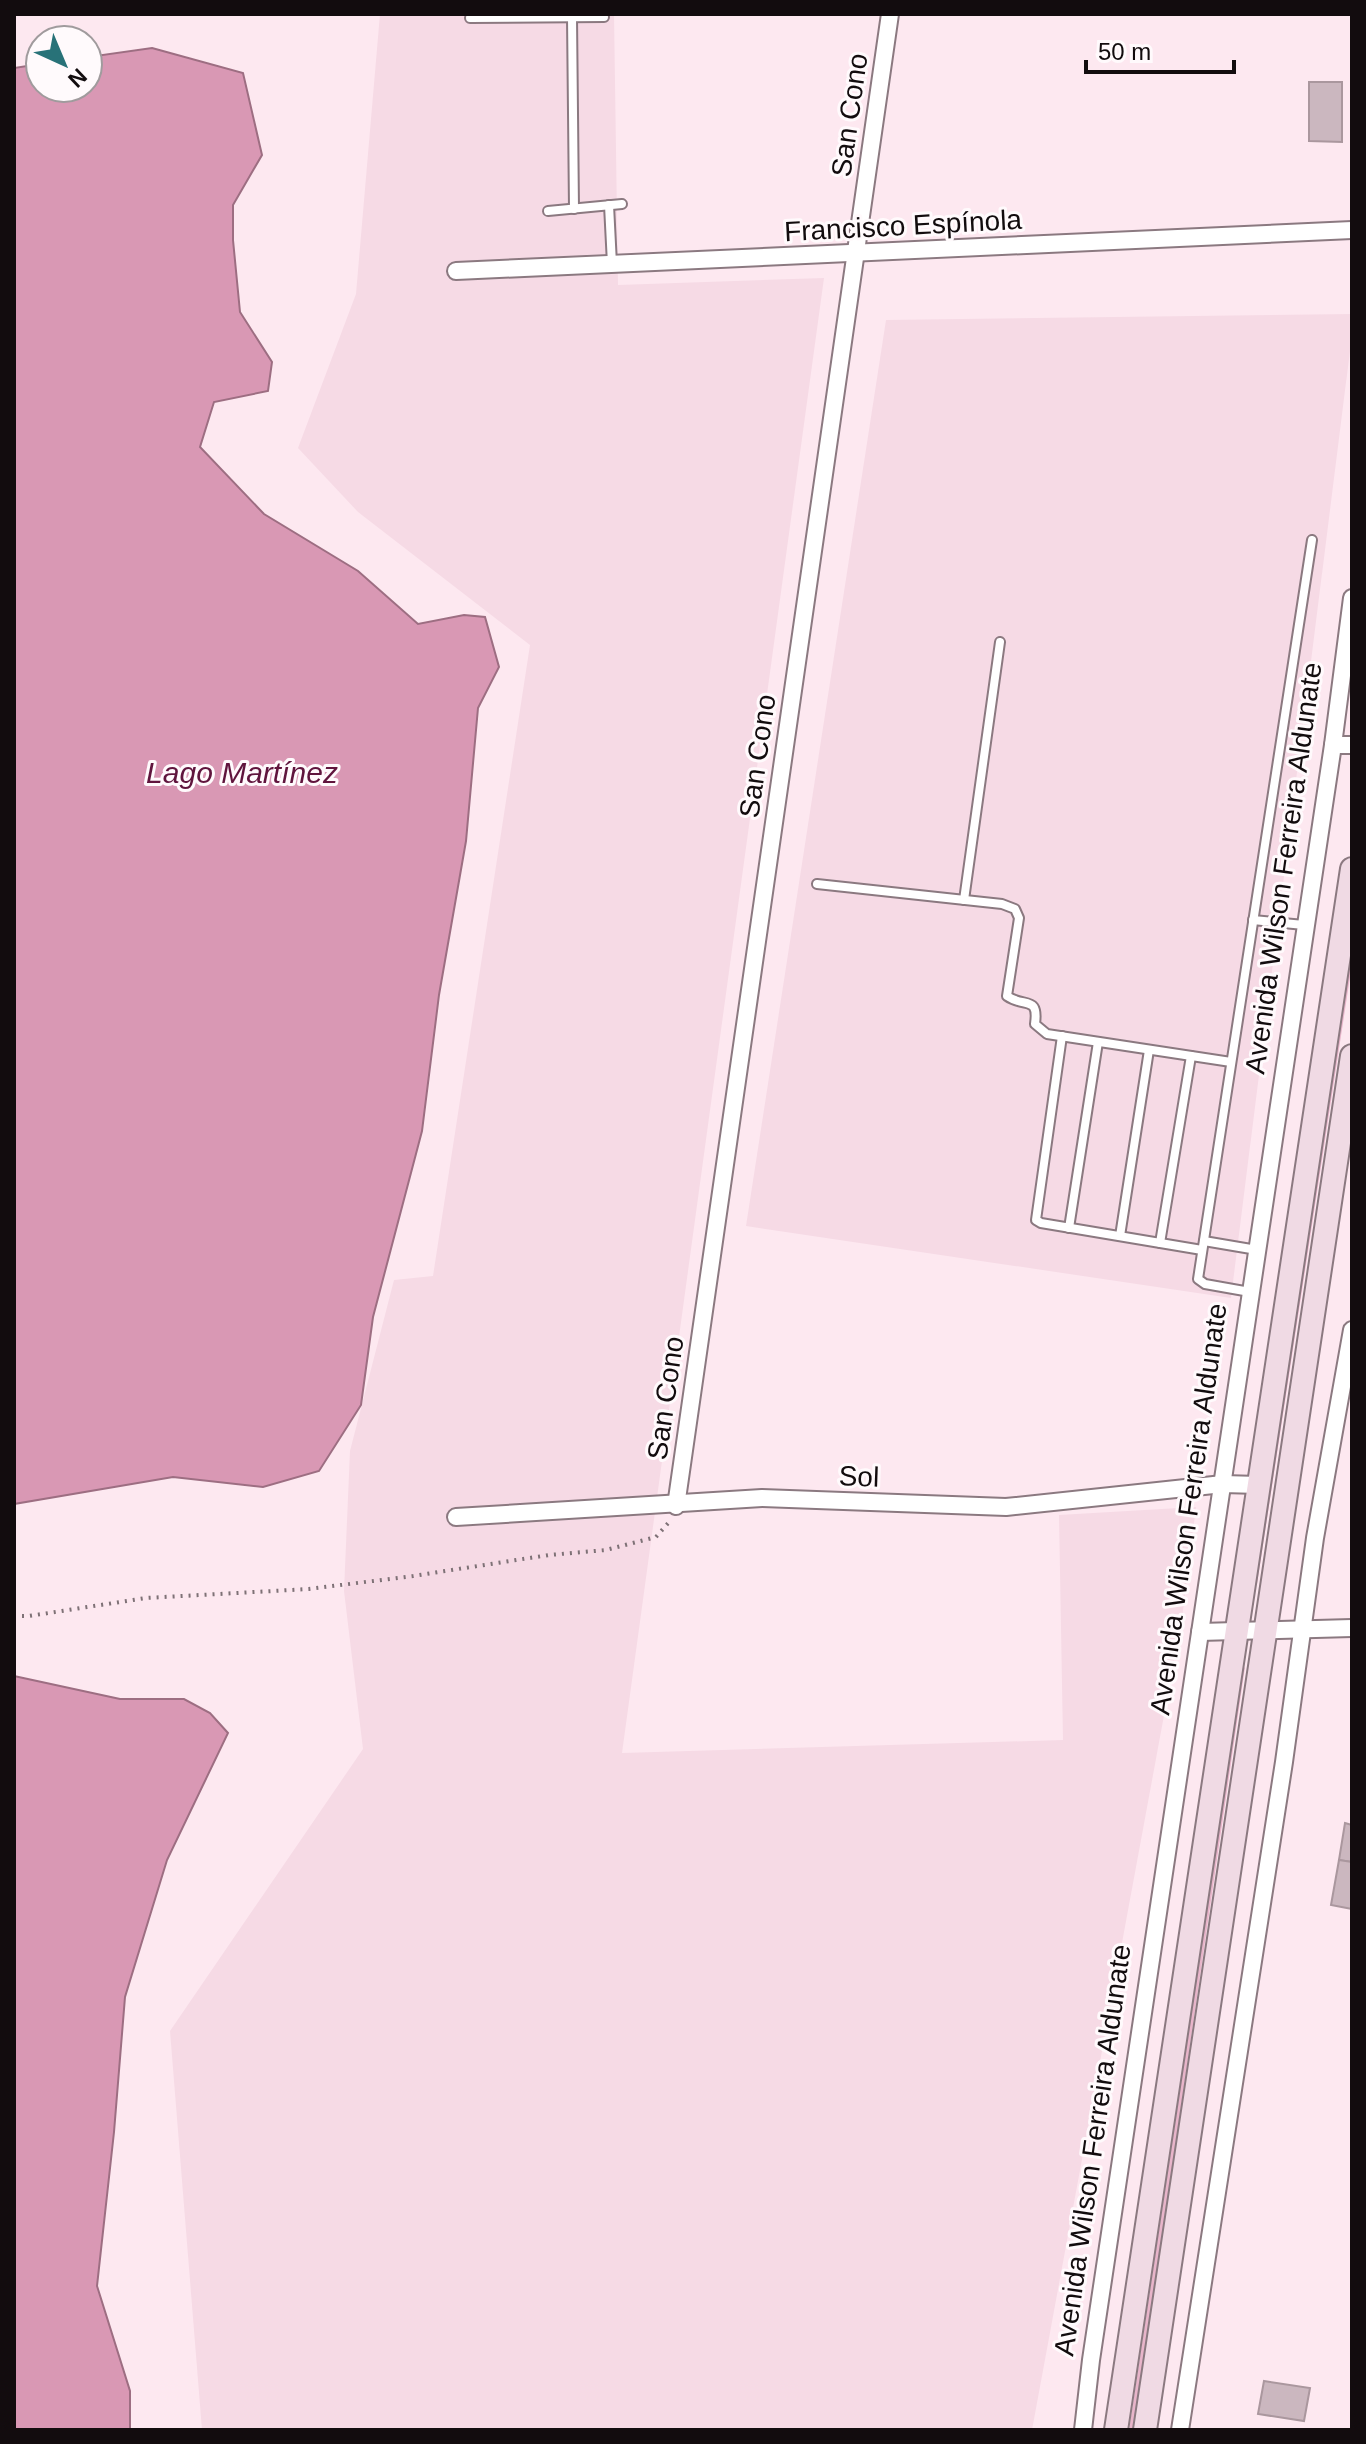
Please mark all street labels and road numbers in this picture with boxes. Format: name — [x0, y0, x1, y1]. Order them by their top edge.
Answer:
street label: San Cono — [825, 51, 874, 179]
street label: Francisco Espínola — [783, 204, 1023, 247]
street label: Avenida Wilson Ferreira Aldunate — [1239, 660, 1328, 1076]
street label: San Cono — [733, 692, 782, 820]
street label: Avenida Wilson Ferreira Aldunate — [1144, 1301, 1233, 1717]
street label: San Cono — [641, 1334, 690, 1462]
street label: Sol — [838, 1460, 880, 1493]
street label: Avenida Wilson Ferreira Aldunate — [1048, 1942, 1137, 2358]

